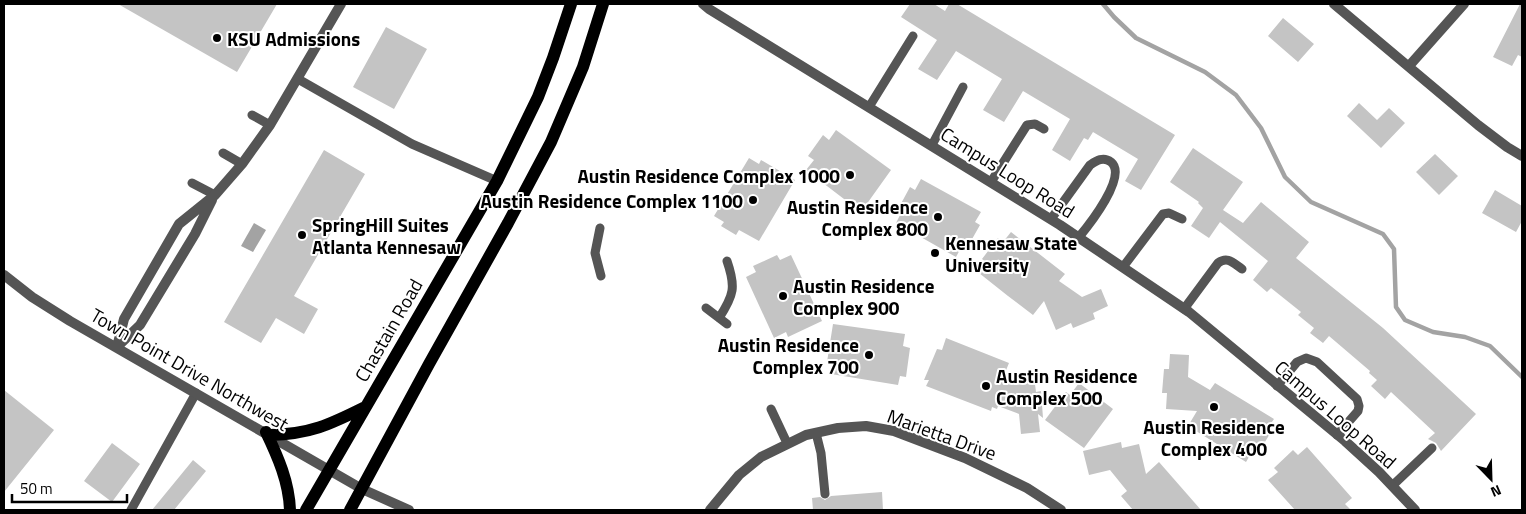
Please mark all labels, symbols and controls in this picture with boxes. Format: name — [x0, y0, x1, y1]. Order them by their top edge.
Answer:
place label: KSU Admissions — [227, 24, 360, 53]
marker: KSU Admissions — [211, 32, 223, 44]
street label: Campus Loop Road — [935, 119, 1081, 225]
place label: Austin Residence Complex 1000 — [577, 161, 840, 190]
marker: Austin Residence Complex 1000 — [844, 169, 856, 181]
place label: Austin Residence Complex 1100 — [480, 186, 743, 215]
place label: Austin Residence Complex 800 — [787, 192, 928, 243]
marker: Austin Residence Complex 1100 — [747, 194, 759, 206]
place label: SpringHill Suites Atlanta Kennesaw — [312, 210, 461, 261]
marker: Austin Residence Complex 800 — [932, 211, 944, 223]
place label: Kennesaw State University — [945, 228, 1078, 279]
marker: SpringHill Suites Atlanta Kennesaw — [296, 229, 308, 241]
marker: Kennesaw State University — [929, 247, 941, 259]
place label: Austin Residence Complex 900 — [793, 271, 935, 322]
street label: Chastain Road — [347, 273, 429, 387]
marker: Austin Residence Complex 900 — [777, 290, 789, 302]
street label: Town Point Drive Northwest — [85, 300, 295, 438]
place label: Austin Residence Complex 700 — [718, 330, 859, 381]
marker: Austin Residence Complex 700 — [863, 349, 875, 361]
street label: Campus Loop Road — [1269, 353, 1403, 475]
place label: Austin Residence Complex 500 — [996, 361, 1138, 412]
marker: Austin Residence Complex 500 — [980, 380, 992, 392]
street label: Marietta Drive — [883, 401, 1001, 467]
marker: Austin Residence Complex 400 — [1208, 401, 1220, 413]
place label: Austin Residence Complex 400 — [1143, 412, 1285, 463]
north arrow — [1466, 454, 1516, 504]
scale bar — [12, 472, 128, 504]
text: 50 m — [20, 477, 53, 500]
text: N — [1488, 480, 1505, 503]

